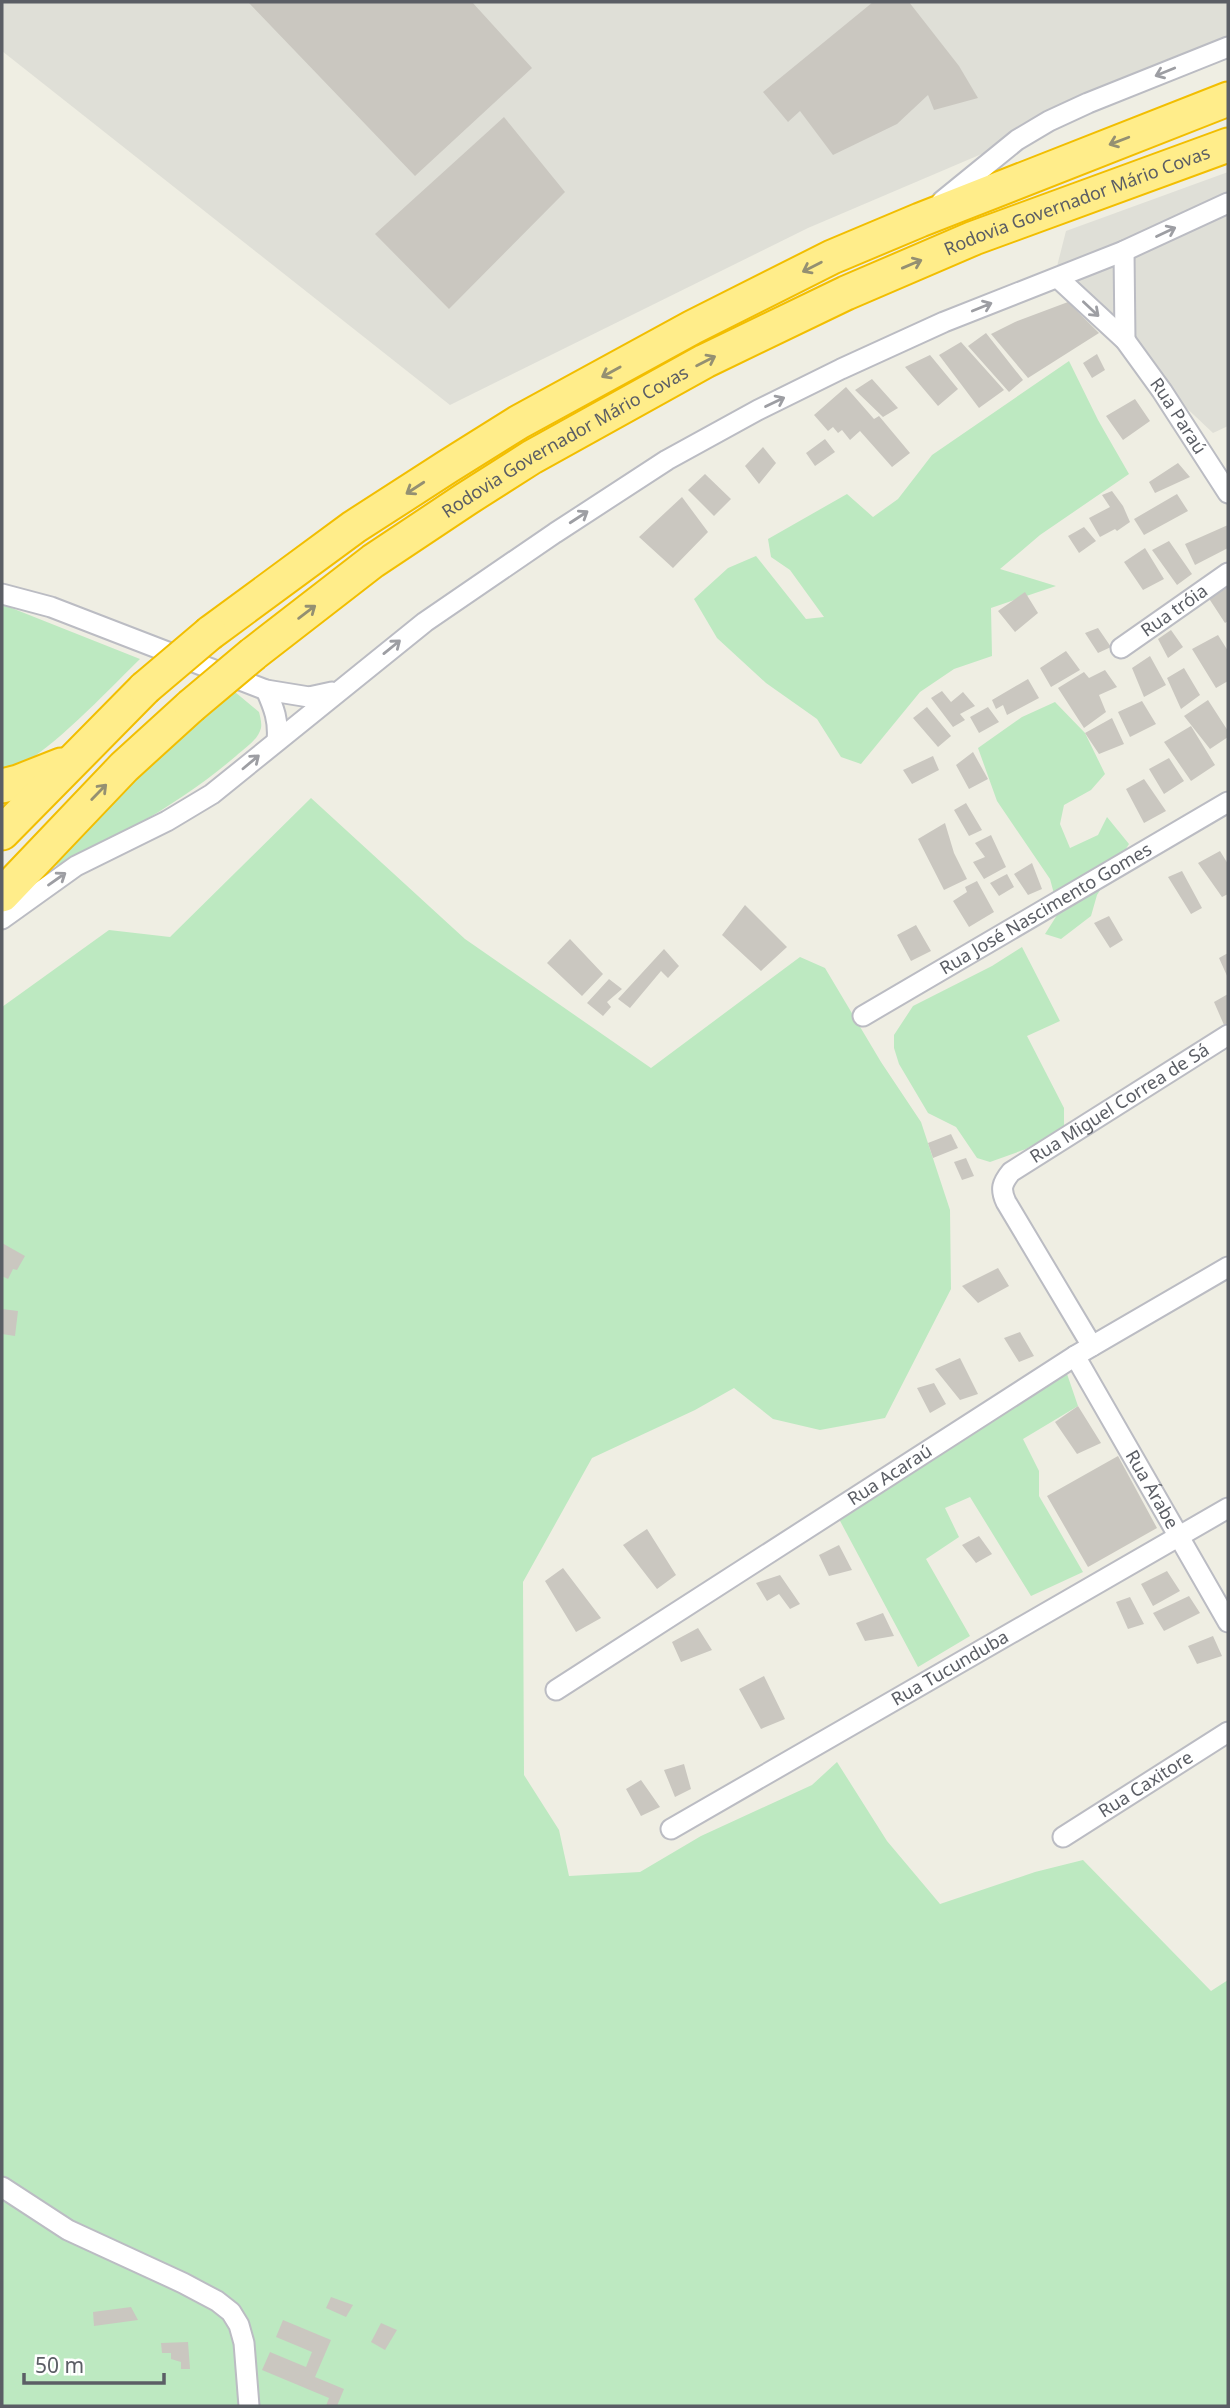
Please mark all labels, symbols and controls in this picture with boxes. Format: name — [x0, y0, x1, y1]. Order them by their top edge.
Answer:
one-way arrow — [1154, 67, 1176, 80]
one-way arrow — [1108, 135, 1130, 148]
street label: Rodovia Governador Mário Covas — [940, 140, 1213, 261]
one-way arrow — [1155, 225, 1176, 239]
one-way arrow — [901, 257, 923, 270]
one-way arrow — [802, 260, 823, 274]
one-way arrow — [970, 299, 992, 312]
one-way arrow — [1082, 300, 1099, 317]
one-way arrow — [696, 353, 716, 367]
street label: Rodovia Governador Mário Covas — [437, 360, 692, 523]
one-way arrow — [601, 365, 621, 379]
street label: Rua Paraú — [1145, 372, 1213, 458]
one-way arrow — [764, 394, 785, 408]
one-way arrow — [406, 480, 425, 495]
one-way arrow — [569, 509, 588, 524]
street label: Rua tróia — [1136, 578, 1212, 642]
one-way arrow — [297, 604, 316, 619]
one-way arrow — [383, 639, 401, 654]
one-way arrow — [241, 754, 259, 770]
one-way arrow — [91, 784, 108, 801]
street label: Rua José Nascimento Gomes — [935, 836, 1156, 979]
one-way arrow — [47, 872, 66, 886]
street label: Rua Miguel Correa de Sá — [1025, 1037, 1213, 1168]
street label: Rua Acaraú — [843, 1438, 936, 1510]
street label: Rua Árabe — [1121, 1445, 1185, 1533]
street label: Rua Tucunduba — [886, 1624, 1013, 1711]
street label: Rua Caxitore — [1093, 1745, 1197, 1823]
scale bar — [24, 2342, 164, 2386]
text: 50 m — [35, 2351, 84, 2379]

